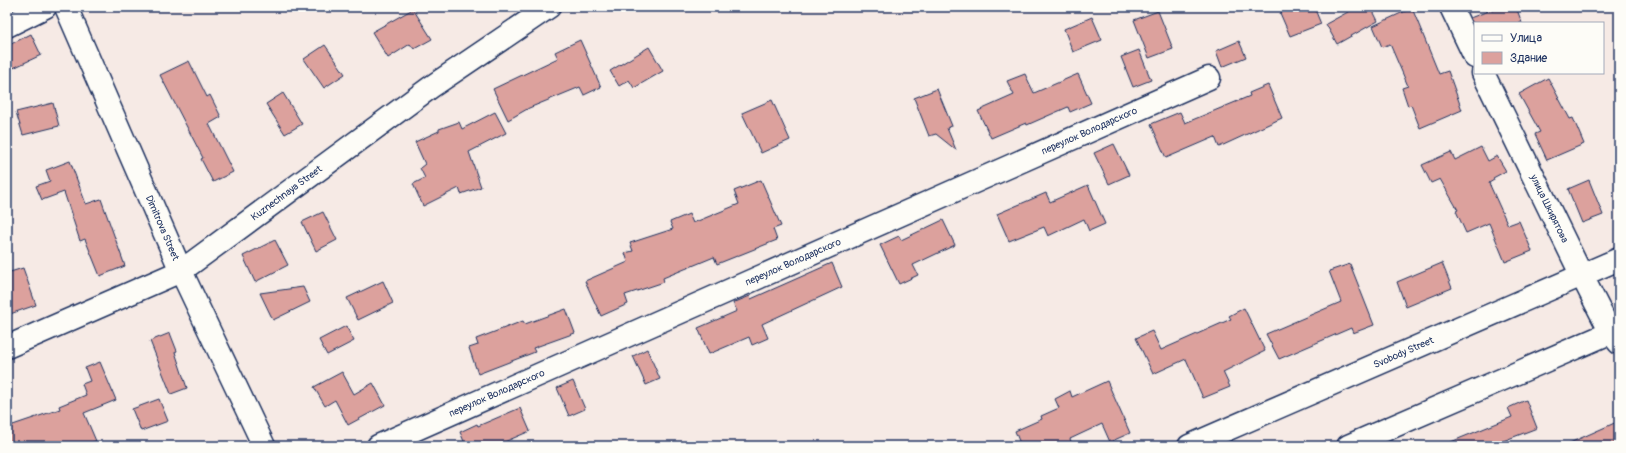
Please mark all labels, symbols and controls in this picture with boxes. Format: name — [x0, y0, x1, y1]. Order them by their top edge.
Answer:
legend — [1474, 22, 1604, 74]
text: Улица — [1510, 31, 1542, 46]
text: Здание — [1510, 51, 1547, 66]
street label: переулок Володарского — [1040, 104, 1140, 157]
street label: Kuznechnaya Street — [249, 163, 325, 223]
street label: улица Шкирятова — [1527, 172, 1571, 245]
street label: Dimitrova Street — [143, 194, 182, 263]
street label: переулок Володарского — [743, 235, 843, 289]
street label: Svobody Street — [1372, 334, 1436, 371]
street label: переулок Володарского — [447, 367, 547, 420]

